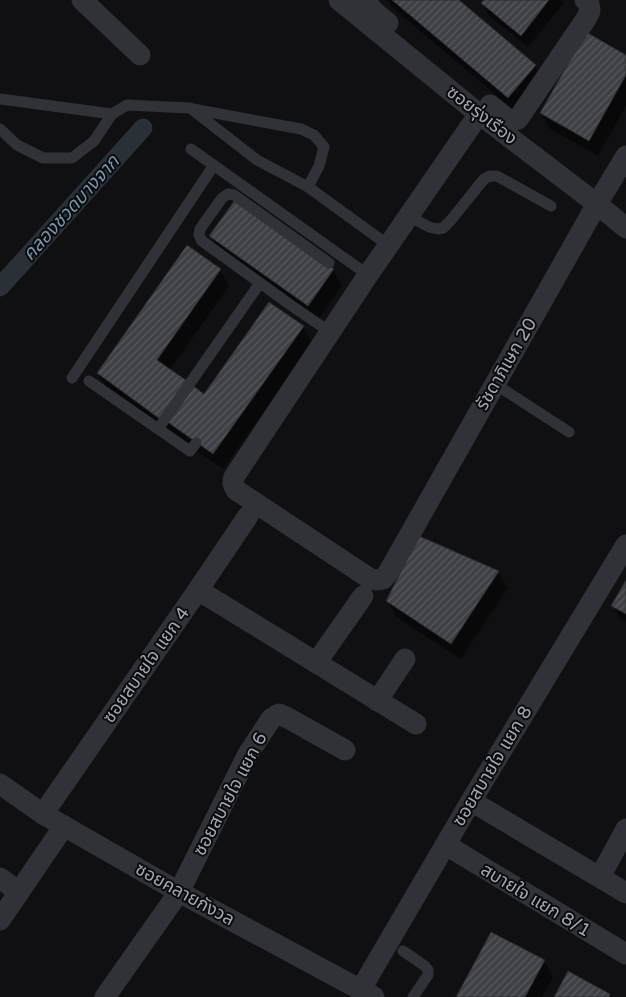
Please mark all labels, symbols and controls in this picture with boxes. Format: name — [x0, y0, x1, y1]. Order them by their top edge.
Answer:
street label: ซอยรุ่งเรือง — [442, 81, 522, 149]
water label: คลองชวดบางจาก — [18, 151, 124, 265]
street label: รัชดาภิเษก 20 — [471, 314, 541, 414]
street label: ซอยสบายใจ แยก 4 — [98, 603, 194, 727]
street label: ซอยสบายใจ แยก 8 — [447, 702, 537, 830]
street label: ซอยสบายใจ แยก 6 — [188, 729, 272, 859]
street label: ซอยคลายกังวล — [132, 858, 238, 930]
street label: สบายใจ แยก 8/1 — [477, 858, 595, 942]

